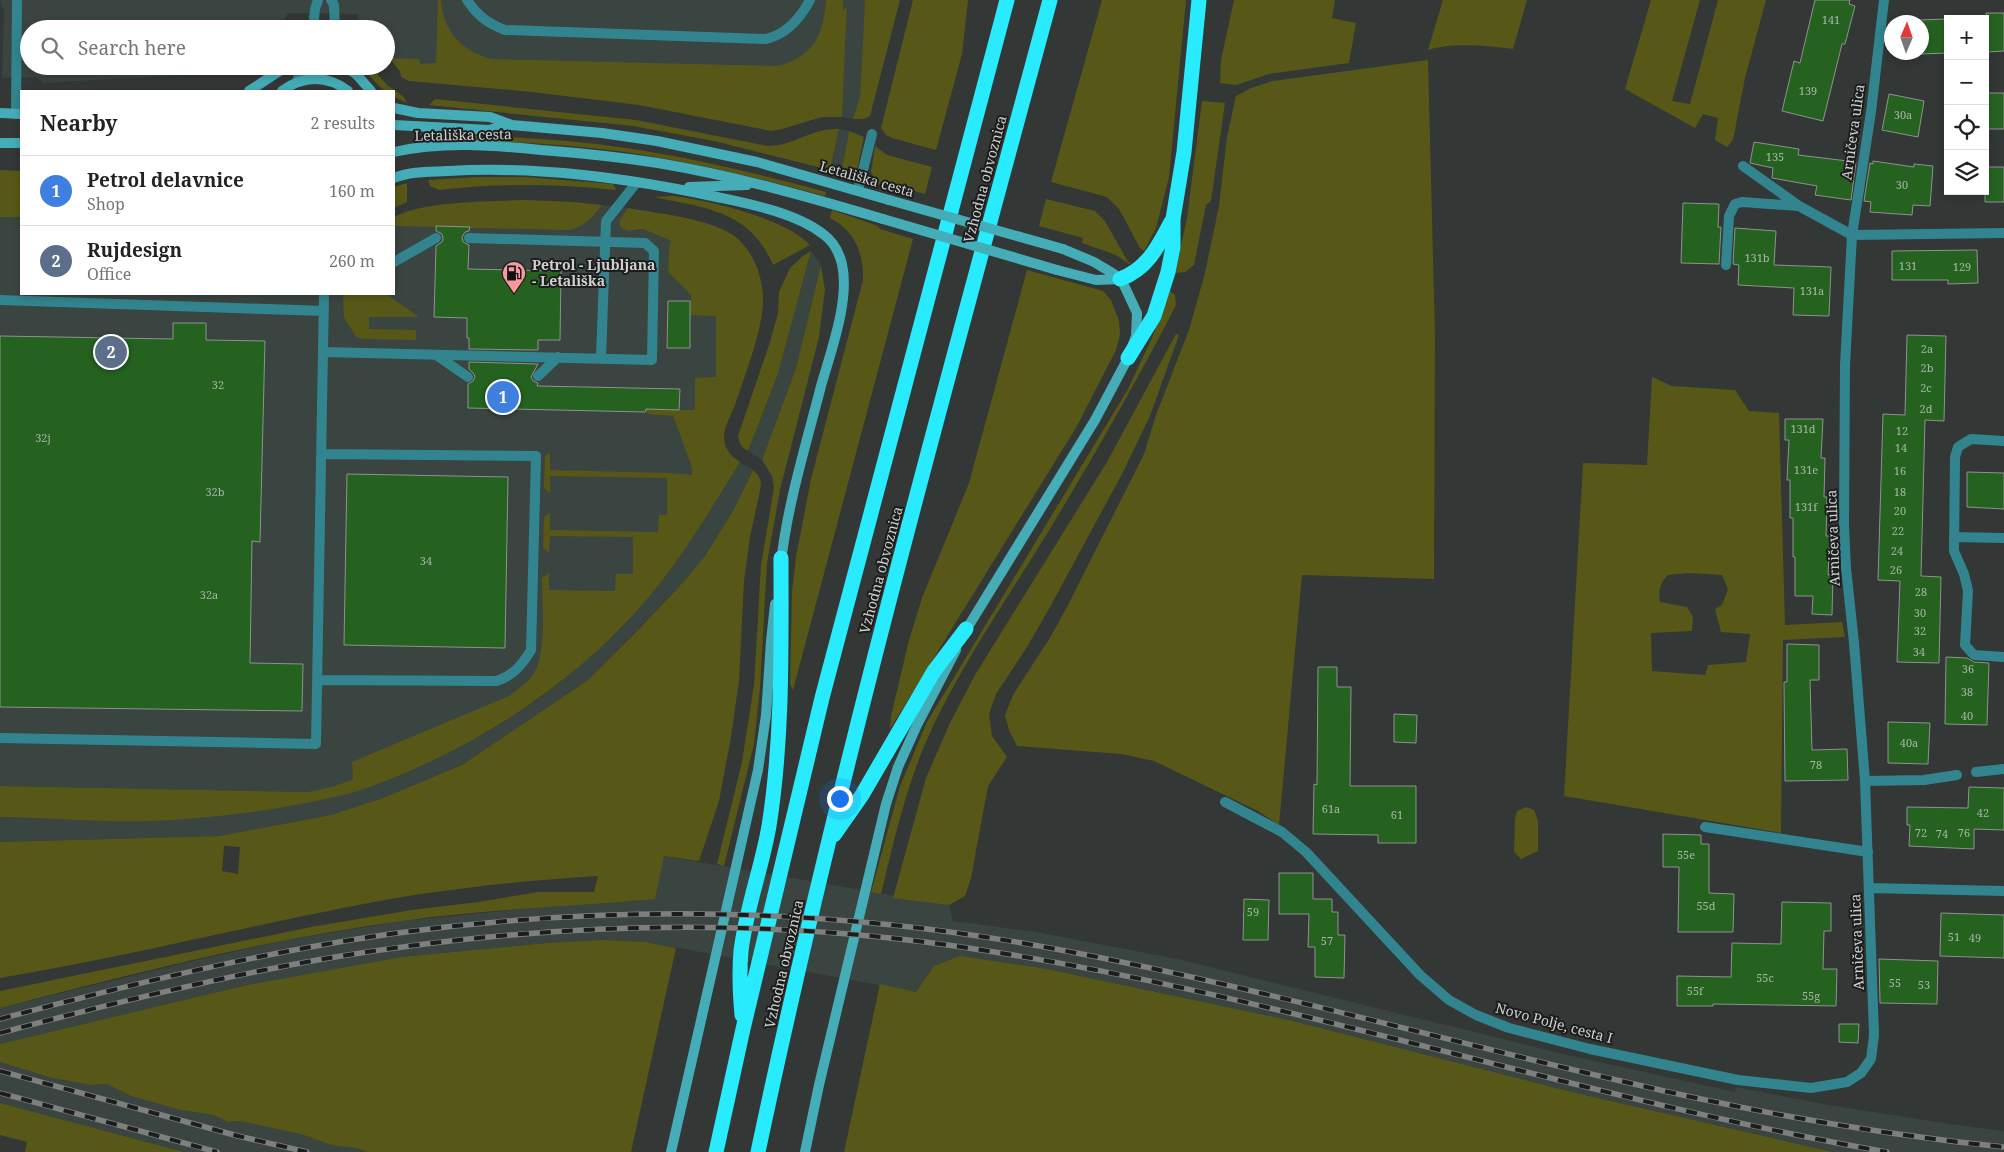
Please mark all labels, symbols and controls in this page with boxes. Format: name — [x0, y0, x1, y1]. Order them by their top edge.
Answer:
house number: 141 — [1822, 12, 1840, 27]
north arrow — [1884, 15, 1929, 60]
map controls — [1944, 15, 1989, 195]
button: + — [1944, 15, 1989, 60]
search box — [20, 20, 395, 75]
icon: search — [38, 34, 66, 62]
text: Search here — [78, 35, 186, 61]
button: − — [1944, 60, 1989, 105]
house number: 139 — [1799, 83, 1817, 98]
street label: Arničeva ulica — [1836, 83, 1869, 181]
button: locate — [1944, 105, 1989, 150]
house number: 30a — [1894, 107, 1912, 122]
text: Nearby — [40, 109, 118, 137]
text: 2 results — [311, 112, 375, 134]
street label: Vzhodna obvoznica — [958, 113, 1011, 245]
street label: Letališka cesta — [414, 124, 512, 145]
house number: 135 — [1766, 149, 1784, 164]
button: layers — [1944, 150, 1989, 195]
street label: Letališka cesta — [818, 156, 917, 201]
text: Petrol delavnice — [87, 167, 244, 193]
house number: 30 — [1896, 177, 1908, 192]
text: 1 — [51, 180, 61, 202]
text: 160 m — [329, 180, 375, 202]
text: Shop — [87, 193, 125, 215]
text: Rujdesign — [87, 237, 182, 263]
text: 2 — [51, 250, 61, 272]
text: 260 m — [329, 250, 375, 272]
house number: 131b — [1744, 250, 1770, 265]
place label: Petrol - Ljubljana - Letališka — [532, 255, 655, 290]
house number: 131 — [1899, 258, 1917, 273]
house number: 129 — [1953, 259, 1971, 274]
fuel station icon: Petrol - Ljubljana - Letališka — [501, 260, 527, 294]
text: Office — [87, 263, 131, 285]
house number: 131a — [1800, 283, 1824, 298]
pin: 2 — [95, 333, 127, 371]
house number: 2a — [1921, 341, 1933, 356]
house number: 2b — [1921, 360, 1934, 375]
house number: 32 — [212, 377, 224, 392]
pin: 1 — [487, 378, 519, 416]
house number: 2c — [1920, 380, 1932, 395]
house number: 2d — [1920, 401, 1933, 416]
house number: 131d — [1790, 421, 1816, 436]
house number: 12 — [1896, 423, 1908, 438]
house number: 32j — [35, 430, 51, 445]
house number: 14 — [1895, 440, 1907, 455]
house number: 131e — [1794, 462, 1818, 477]
house number: 16 — [1894, 463, 1906, 478]
house number: 32b — [205, 484, 225, 499]
house number: 18 — [1894, 484, 1906, 499]
street label: Arničeva ulica — [1821, 489, 1844, 587]
house number: 131f — [1795, 499, 1818, 514]
house number: 20 — [1894, 503, 1906, 518]
street label: Vzhodna obvoznica — [854, 504, 907, 636]
house number: 22 — [1892, 523, 1904, 538]
house number: 24 — [1891, 543, 1903, 558]
house number: 34 — [420, 553, 432, 568]
house number: 26 — [1890, 562, 1902, 577]
house number: 28 — [1915, 584, 1927, 599]
house number: 32a — [200, 587, 218, 602]
house number: 30 — [1914, 605, 1926, 620]
house number: 32 — [1914, 623, 1926, 638]
house number: 34 — [1913, 644, 1925, 659]
house number: 36 — [1962, 661, 1974, 676]
house number: 38 — [1961, 684, 1973, 699]
house number: 40 — [1961, 708, 1973, 723]
house number: 40a — [1900, 735, 1918, 750]
house number: 78 — [1810, 757, 1822, 772]
your location — [827, 786, 853, 812]
house number: 61a — [1322, 801, 1340, 816]
house number: 42 — [1977, 805, 1989, 820]
house number: 61 — [1391, 807, 1403, 822]
house number: 72 — [1915, 825, 1927, 840]
house number: 76 — [1958, 825, 1970, 840]
house number: 74 — [1936, 826, 1948, 841]
house number: 55e — [1677, 847, 1695, 862]
street label: Arničeva ulica — [1845, 893, 1868, 991]
street label: Vzhodna obvoznica — [760, 898, 808, 1030]
house number: 55d — [1696, 898, 1716, 913]
house number: 59 — [1247, 904, 1259, 919]
house number: 51 — [1948, 929, 1960, 944]
house number: 49 — [1969, 930, 1981, 945]
house number: 57 — [1321, 933, 1333, 948]
house number: 55c — [1756, 970, 1774, 985]
house number: 55 — [1889, 975, 1901, 990]
house number: 53 — [1918, 977, 1930, 992]
house number: 55f — [1687, 983, 1704, 998]
house number: 55g — [1802, 988, 1820, 1003]
street label: Novo Polje, cesta I — [1493, 998, 1615, 1047]

